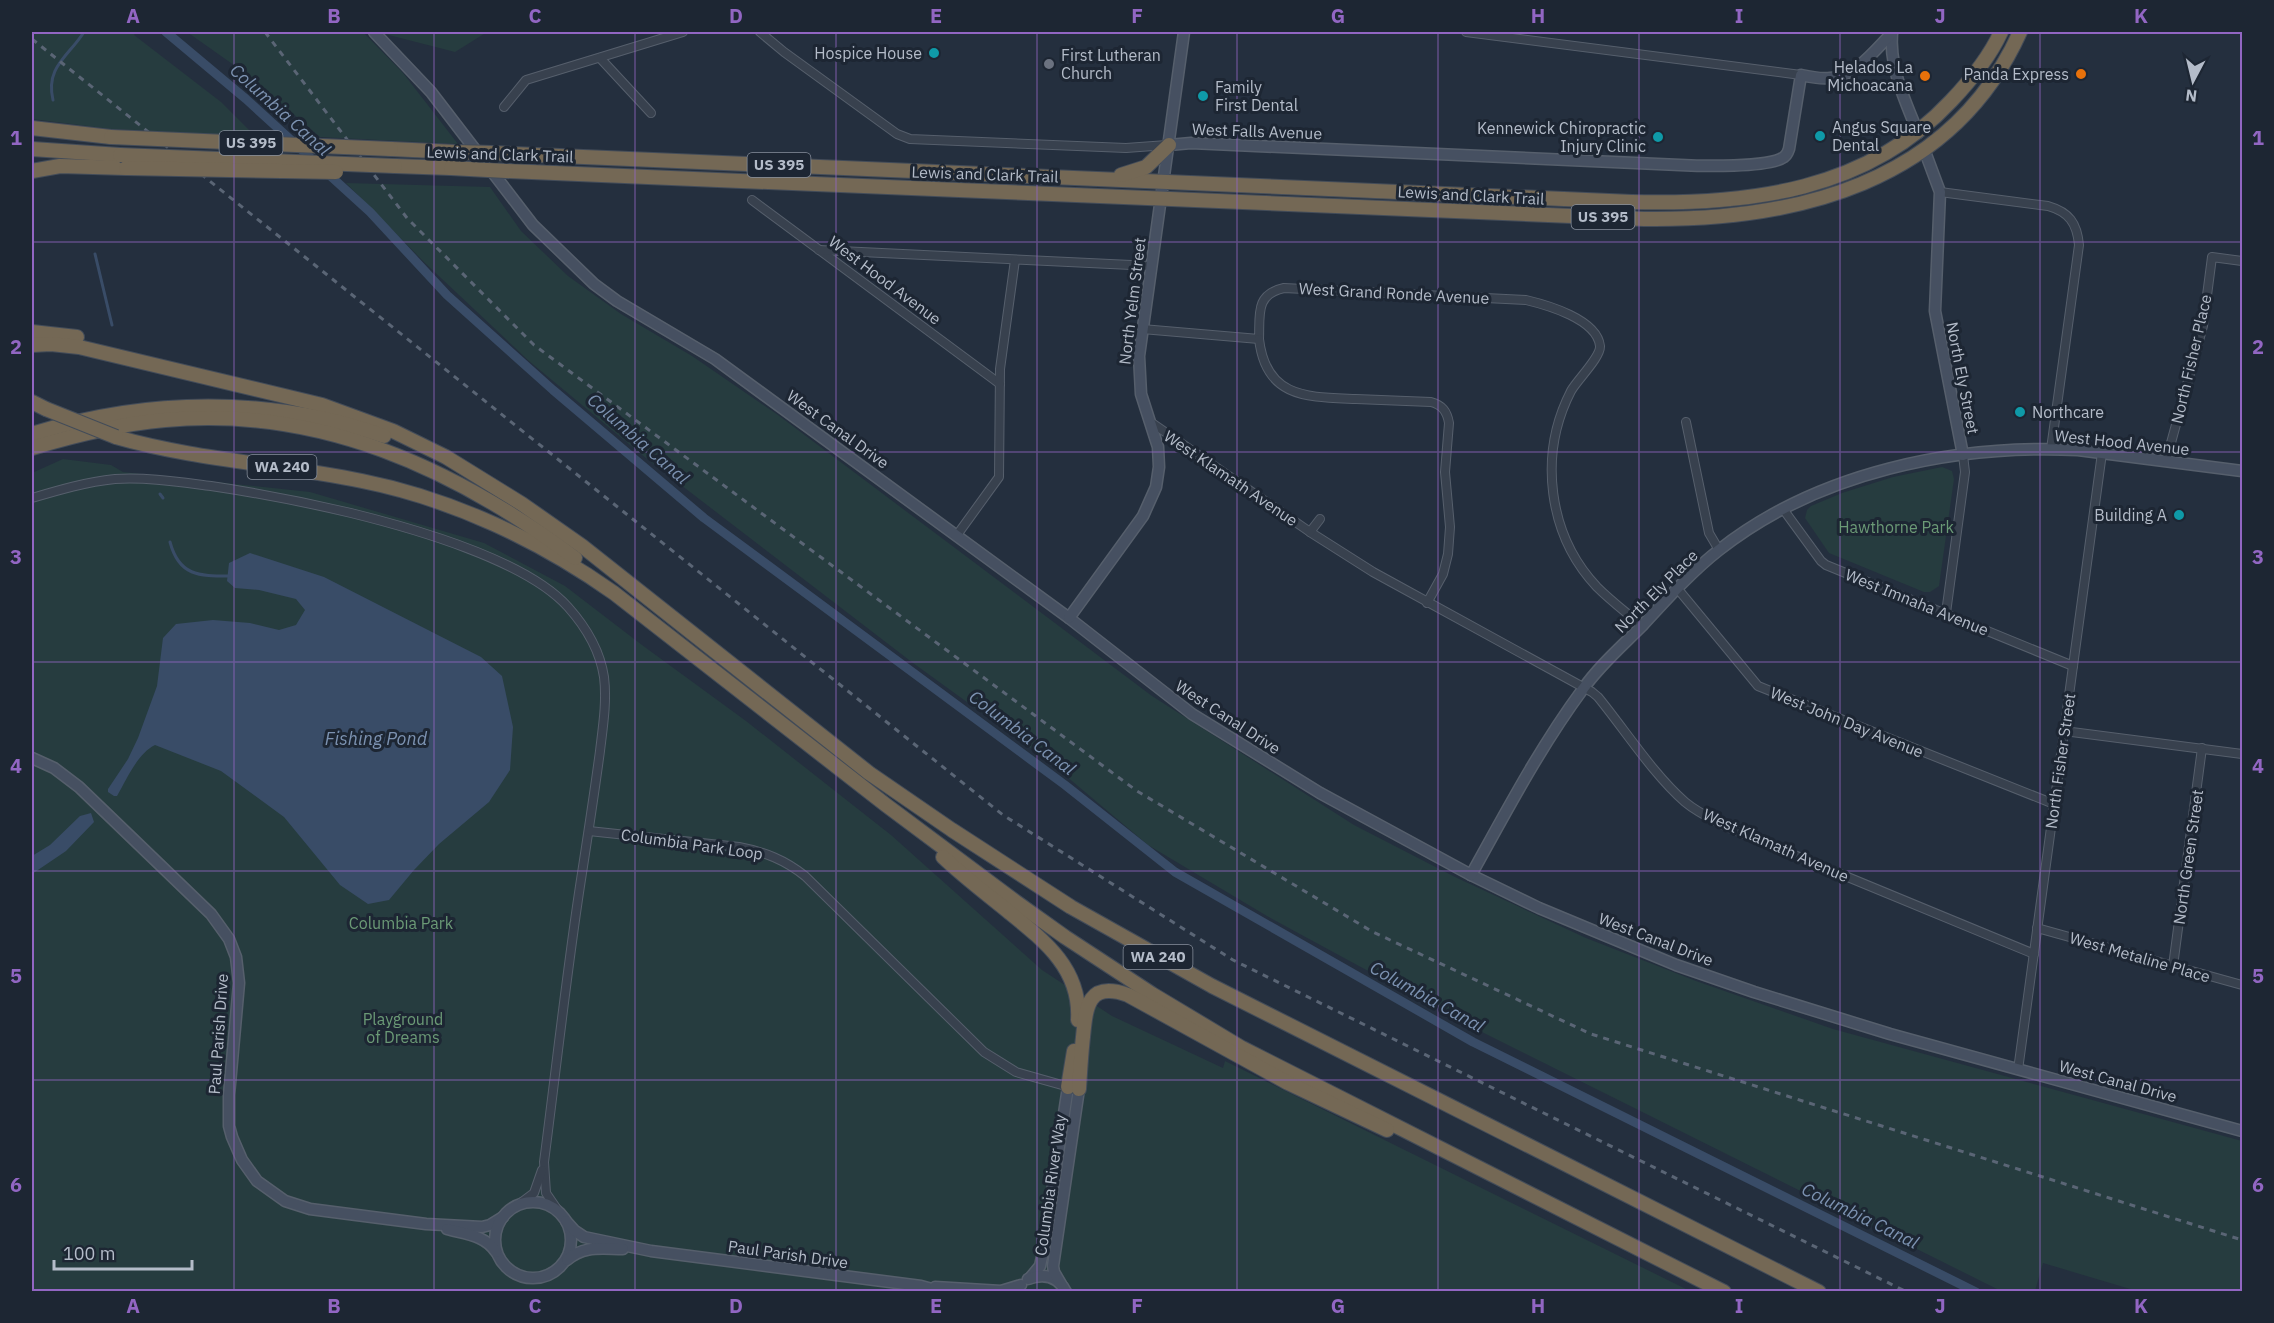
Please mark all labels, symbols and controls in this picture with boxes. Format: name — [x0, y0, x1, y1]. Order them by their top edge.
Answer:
text: A — [126, 2, 140, 29]
text: B — [327, 2, 341, 29]
text: C — [528, 2, 542, 29]
text: D — [729, 2, 743, 29]
text: E — [930, 2, 942, 29]
text: F — [1131, 2, 1143, 29]
text: G — [1331, 2, 1345, 29]
text: H — [1531, 2, 1545, 29]
text: I — [1735, 2, 1743, 29]
text: J — [1934, 2, 1946, 29]
text: K — [2134, 2, 2148, 29]
place label: Hospice House — [814, 43, 922, 63]
place label: First Lutheran Church — [1061, 45, 1161, 83]
marker: Hospice House — [927, 46, 941, 60]
north arrow — [2163, 51, 2223, 111]
marker: First Lutheran Church — [1042, 57, 1056, 71]
place label: Helados La Michoacana — [1827, 57, 1913, 95]
water label: Columbia Canal — [225, 59, 335, 161]
place label: Panda Express — [1963, 64, 2069, 84]
marker: Panda Express — [2074, 67, 2088, 81]
marker: Helados La Michoacana — [1918, 69, 1932, 83]
place label: Family First Dental — [1215, 77, 1298, 115]
text: N — [2184, 85, 2198, 107]
marker: Family First Dental — [1196, 89, 1210, 103]
place label: Angus Square Dental — [1832, 117, 1931, 155]
place label: Kennewick Chiropractic Injury Clinic — [1477, 118, 1646, 156]
street label: West Falls Avenue — [1192, 119, 1323, 143]
text: 1 — [10, 124, 22, 151]
text: 1 — [2252, 124, 2264, 151]
marker: Angus Square Dental — [1813, 129, 1827, 143]
marker: Kennewick Chiropractic Injury Clinic — [1651, 130, 1665, 144]
road number: US 395 — [220, 131, 282, 155]
street label: Lewis and Clark Trail — [426, 141, 574, 167]
road number: US 395 — [748, 153, 810, 177]
street label: Lewis and Clark Trail — [911, 161, 1059, 187]
street label: Lewis and Clark Trail — [1397, 181, 1545, 209]
road number: US 395 — [1572, 205, 1634, 229]
street label: West Hood Avenue — [825, 231, 945, 329]
street label: North Yelm Street — [1114, 236, 1150, 366]
street label: West Grand Ronde Avenue — [1298, 278, 1490, 308]
street label: North Fisher Place — [2166, 292, 2216, 426]
street label: North Ely Street — [1942, 320, 1984, 436]
text: 2 — [10, 333, 22, 360]
text: 2 — [2252, 333, 2264, 360]
street label: West Canal Drive — [783, 385, 893, 473]
water label: Columbia Canal — [583, 388, 694, 489]
place label: Northcare — [2032, 402, 2104, 422]
marker: Northcare — [2013, 405, 2027, 419]
street label: West Hood Avenue — [2054, 425, 2191, 459]
street label: West Klamath Avenue — [1160, 426, 1302, 530]
road number: WA 240 — [248, 455, 316, 479]
place label: Building A — [2094, 505, 2167, 525]
marker: Building A — [2172, 508, 2186, 522]
park label: Hawthorne Park — [1838, 517, 1954, 537]
text: 3 — [10, 543, 22, 570]
text: 3 — [2252, 543, 2264, 570]
street label: North Ely Place — [1610, 545, 1702, 637]
street label: West Imnaha Avenue — [1842, 564, 1992, 640]
street label: West Canal Drive — [1172, 676, 1284, 759]
street label: West John Day Avenue — [1768, 682, 1927, 762]
water label: Columbia Canal — [965, 685, 1080, 780]
street label: North Fisher Street — [2041, 692, 2079, 830]
water label: Fishing Pond — [325, 727, 428, 750]
text: 4 — [10, 752, 22, 779]
text: 4 — [2252, 752, 2264, 779]
street label: North Green Street — [2169, 788, 2207, 926]
street label: West Klamath Avenue — [1700, 804, 1852, 886]
street label: Columbia Park Loop — [620, 824, 764, 864]
street label: West Canal Drive — [1596, 908, 1716, 970]
park label: Columbia Park — [349, 913, 454, 933]
street label: West Metaline Place — [2067, 927, 2213, 987]
road number: WA 240 — [1124, 945, 1192, 969]
water label: Columbia Canal — [1366, 956, 1489, 1038]
text: 5 — [10, 962, 22, 989]
text: 5 — [2252, 962, 2264, 989]
street label: Paul Parish Drive — [204, 973, 232, 1095]
park label: Playground of Dreams — [363, 1009, 443, 1047]
street label: West Canal Drive — [2057, 1056, 2179, 1106]
street label: Columbia River Way — [1030, 1113, 1070, 1257]
text: 6 — [10, 1171, 22, 1198]
text: 6 — [2252, 1171, 2264, 1198]
water label: Columbia Canal — [1798, 1177, 1923, 1254]
scale bar — [54, 1233, 192, 1271]
street label: Paul Parish Drive — [727, 1236, 850, 1272]
text: 100 m — [63, 1242, 115, 1265]
text: A — [126, 1292, 140, 1319]
text: B — [327, 1292, 341, 1319]
text: C — [528, 1292, 542, 1319]
text: D — [729, 1292, 743, 1319]
text: E — [930, 1292, 942, 1319]
text: F — [1131, 1292, 1143, 1319]
text: G — [1331, 1292, 1345, 1319]
text: H — [1531, 1292, 1545, 1319]
text: I — [1735, 1292, 1743, 1319]
text: J — [1934, 1292, 1946, 1319]
text: K — [2134, 1292, 2148, 1319]

